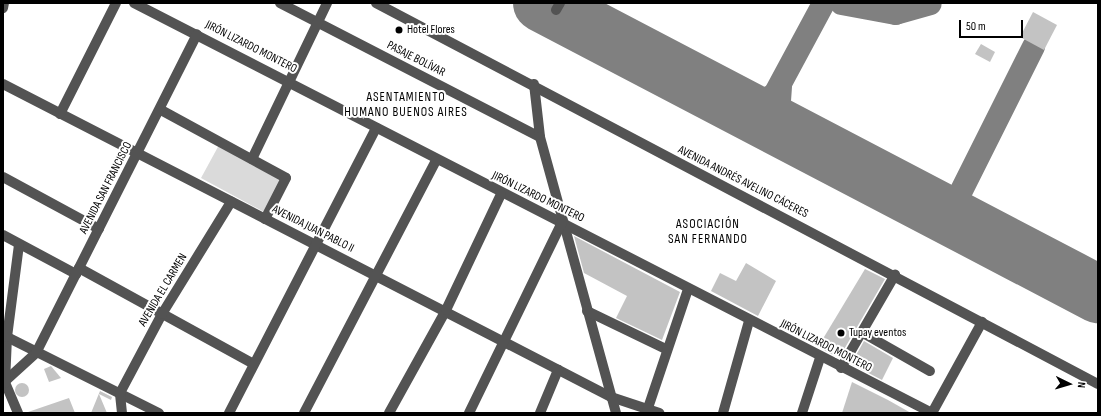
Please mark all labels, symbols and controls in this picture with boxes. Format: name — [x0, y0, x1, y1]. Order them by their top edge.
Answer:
scale bar — [961, 12, 1025, 38]
street label: JIRÓN LIZARDO MONTERO — [203, 18, 299, 76]
text: 50 m — [966, 19, 986, 34]
place label: Hotel Flores — [407, 23, 455, 37]
marker: Hotel Flores — [394, 25, 404, 35]
street label: PASAJE BOLÍVAR — [384, 38, 448, 80]
district label: ASENTAMIENTO HUMANO BUENOS AIRES — [344, 90, 468, 121]
street label: AVENIDA SAN FRANCISCO — [77, 140, 135, 236]
street label: AVENIDA ANDRÉS AVELINO CÁCERES — [675, 143, 811, 221]
street label: JIRÓN LIZARDO MONTERO — [490, 168, 586, 226]
street label: AVENIDA JUAN PABLO II — [270, 202, 356, 256]
district label: ASOCIACIÓN SAN FERNANDO — [668, 217, 748, 248]
street label: AVENIDA EL CARMEN — [136, 251, 190, 329]
street label: JIRÓN LIZARDO MONTERO — [778, 317, 874, 375]
place label: Tupay eventos — [849, 326, 906, 340]
marker: Tupay eventos — [836, 328, 846, 338]
north arrow — [1049, 364, 1089, 404]
text: N — [1075, 382, 1088, 389]

